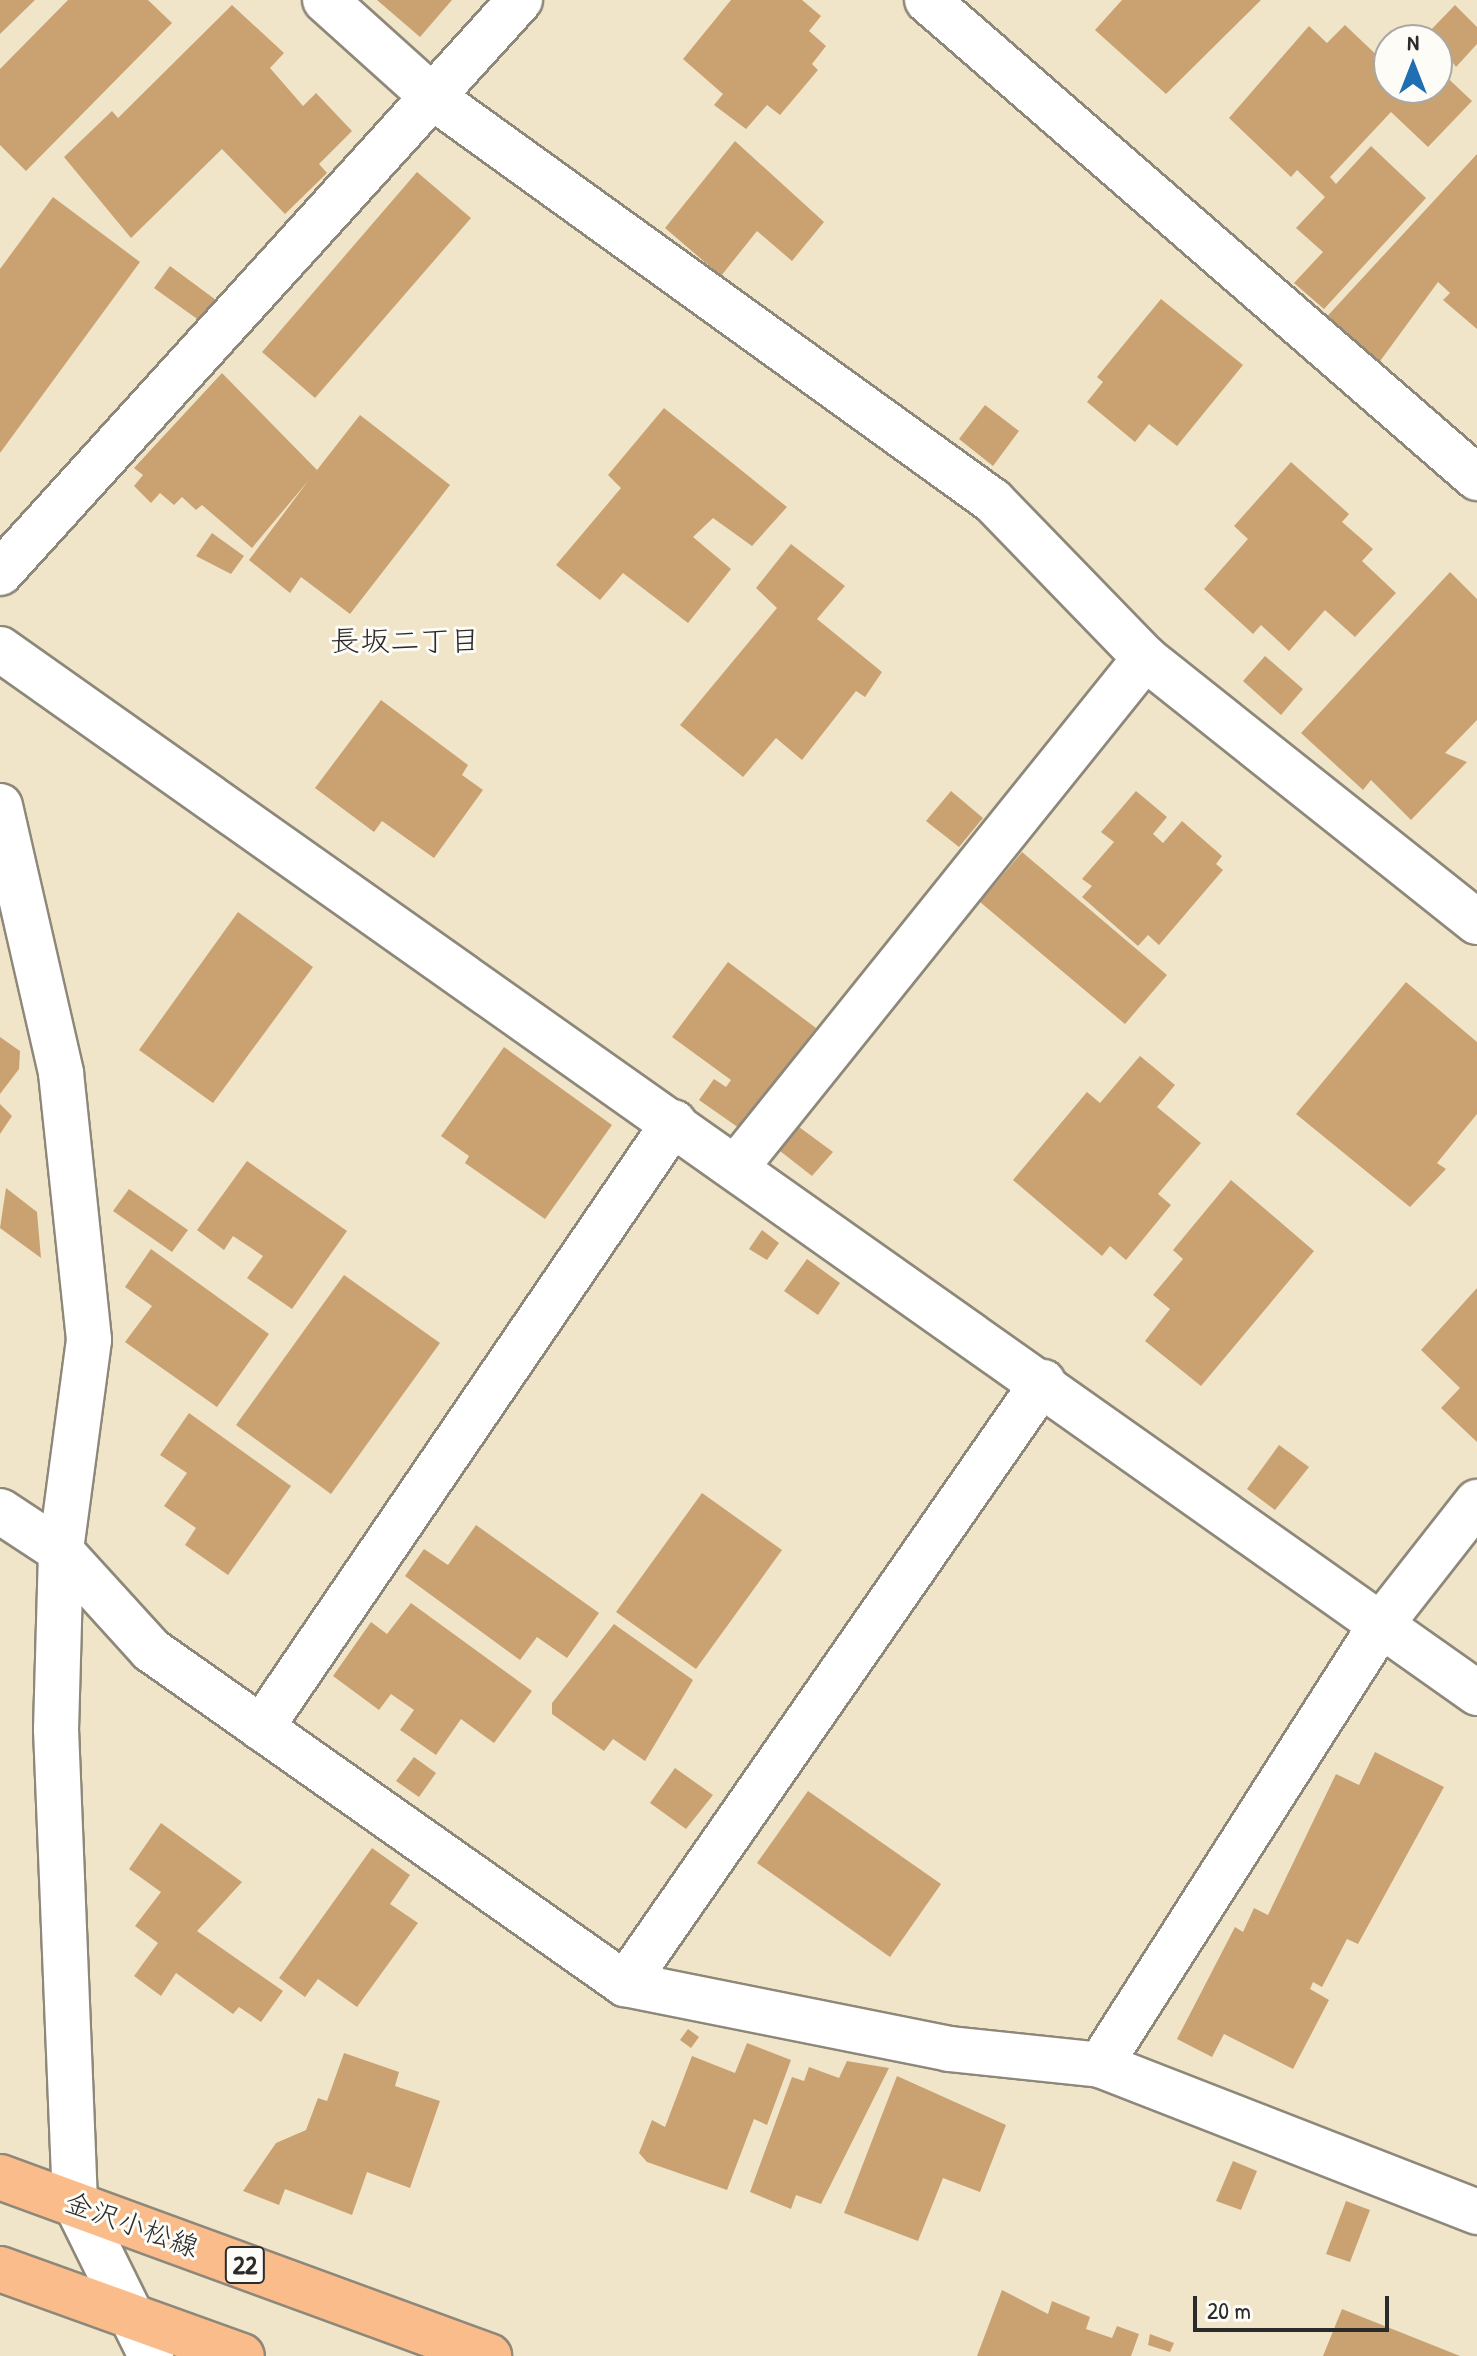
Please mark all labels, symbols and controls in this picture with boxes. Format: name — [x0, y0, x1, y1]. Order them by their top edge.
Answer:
north arrow — [1373, 24, 1453, 104]
text: N — [1407, 27, 1419, 57]
district label: 長坂二丁目 — [330, 622, 480, 658]
street label: 金沢小松線 — [60, 2184, 204, 2264]
road number: 22 — [223, 2243, 267, 2287]
scale bar — [1197, 2280, 1393, 2330]
text: 20 m — [1207, 2294, 1251, 2326]

